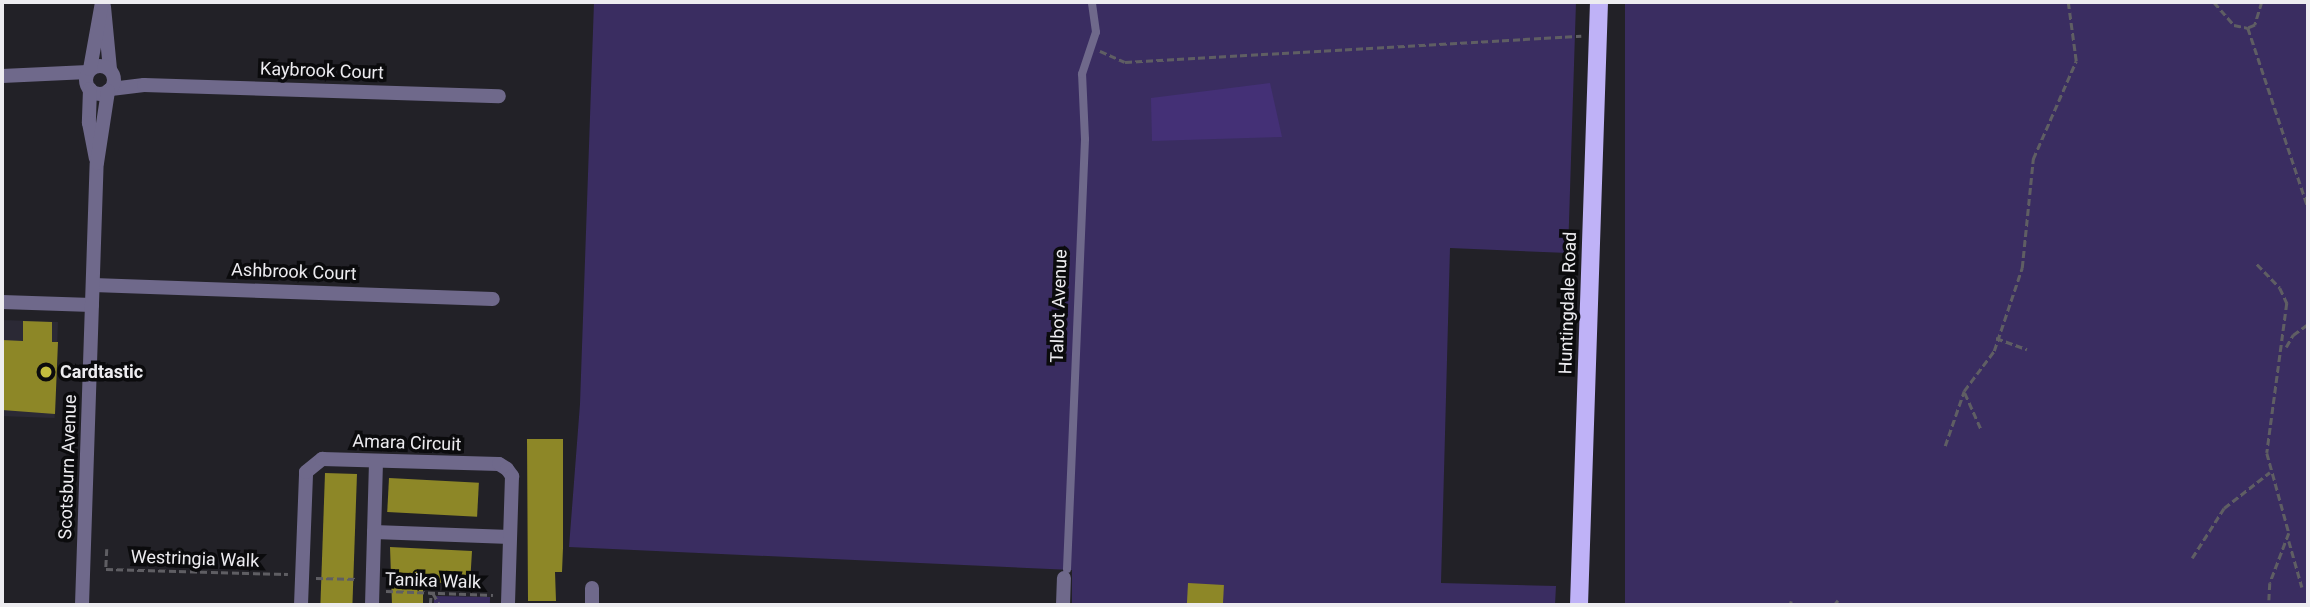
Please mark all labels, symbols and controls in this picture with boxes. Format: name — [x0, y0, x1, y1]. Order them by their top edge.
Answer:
street label: Kaybrook Court — [260, 58, 384, 84]
street label: Huntingdale Road — [1555, 231, 1581, 375]
street label: Talbot Avenue — [1046, 249, 1072, 363]
street label: Ashbrook Court — [231, 259, 357, 285]
place label: Cardtastic — [60, 361, 143, 383]
marker: Cardtastic — [38, 364, 54, 380]
street label: Scotsburn Avenue — [55, 394, 81, 540]
street label: Amara Circuit — [352, 430, 462, 456]
street label: Westringia Walk — [130, 546, 260, 572]
street label: Tanika Walk — [385, 569, 481, 593]

